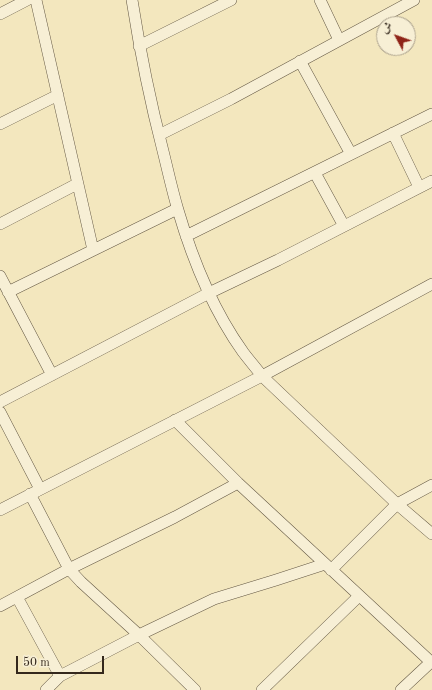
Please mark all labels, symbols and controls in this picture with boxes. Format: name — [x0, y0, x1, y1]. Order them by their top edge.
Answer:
north arrow — [376, 16, 416, 56]
text: ش — [380, 21, 395, 36]
scale bar — [18, 648, 106, 674]
text: 50 m — [23, 657, 50, 669]

